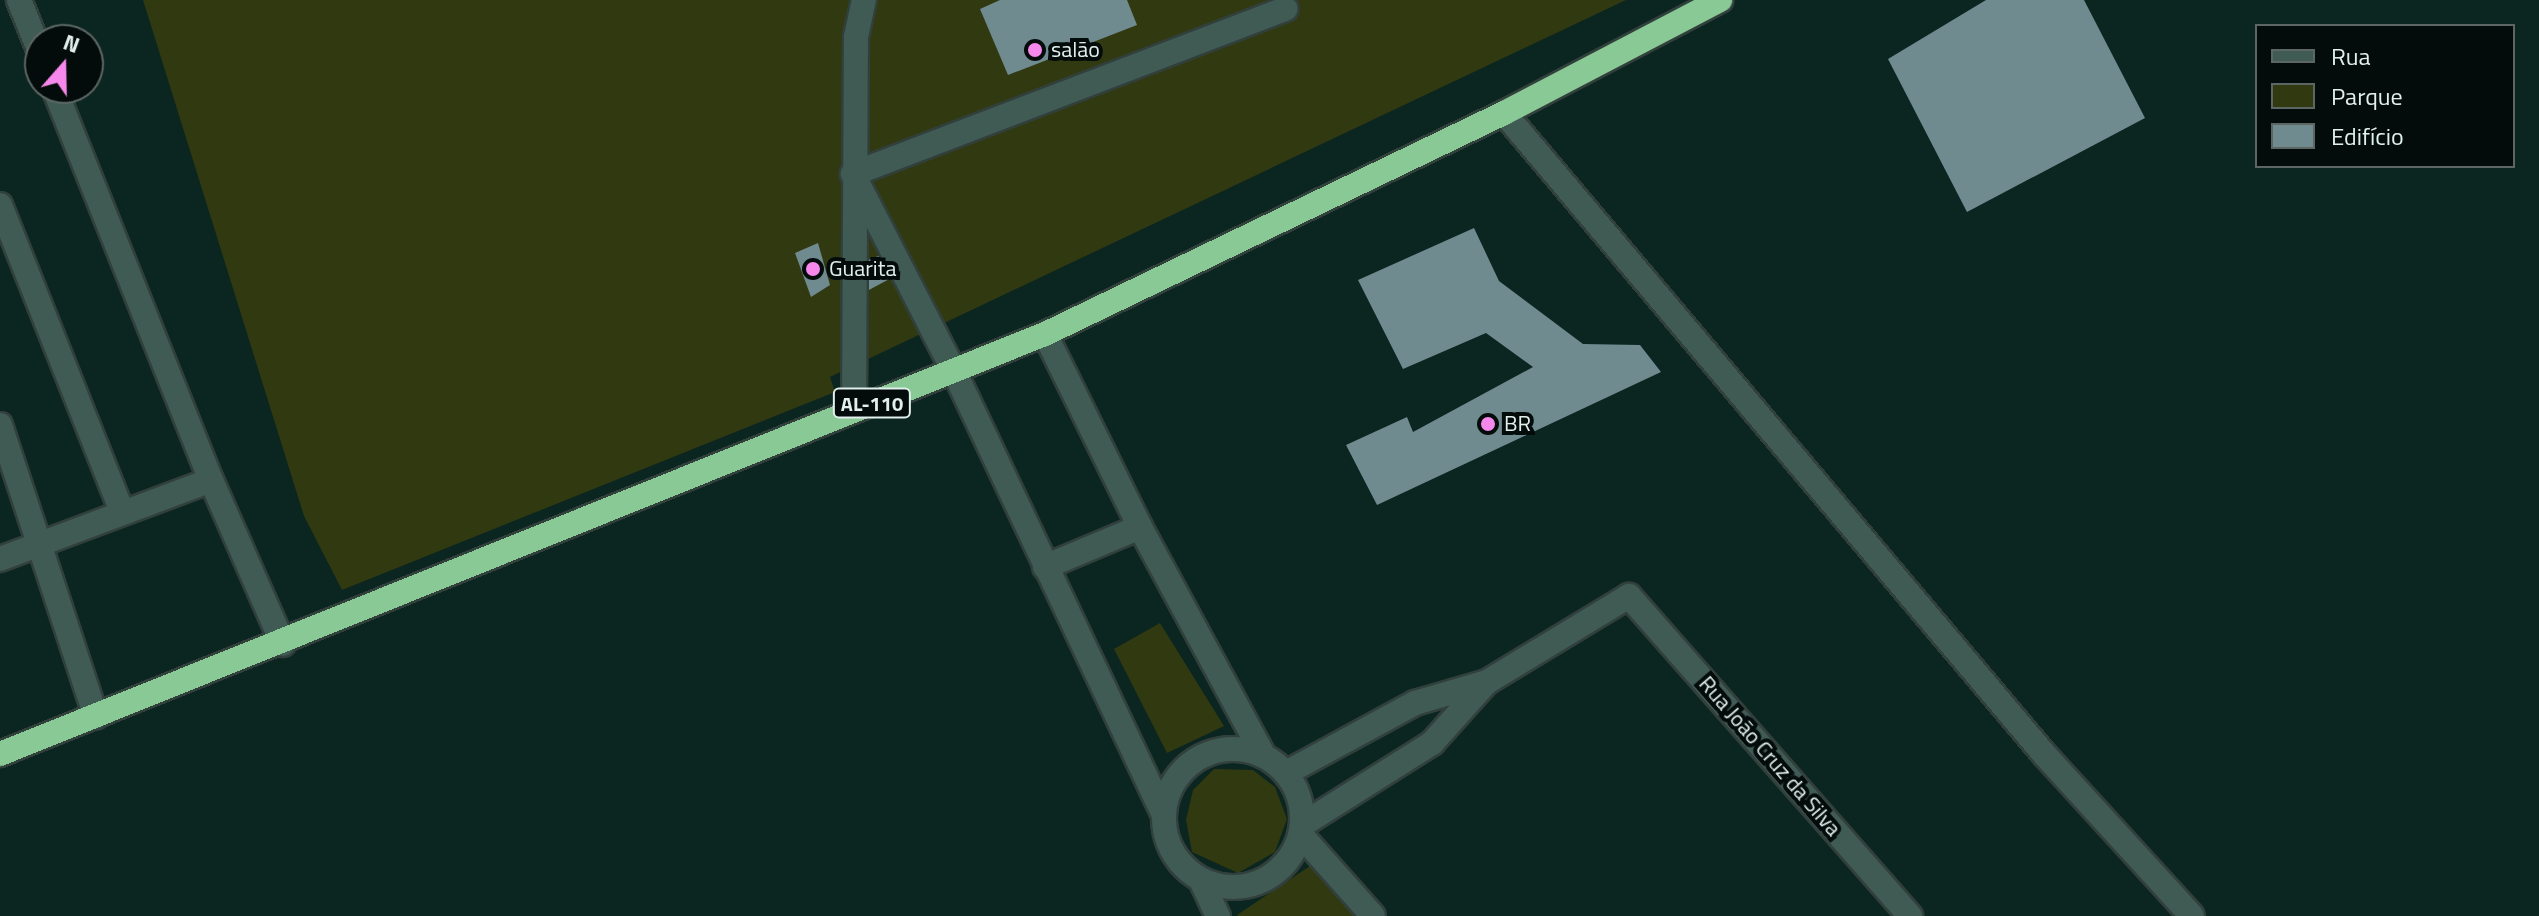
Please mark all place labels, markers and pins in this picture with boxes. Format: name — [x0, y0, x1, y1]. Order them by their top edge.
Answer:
place label: salão — [1051, 37, 1100, 63]
marker: salão — [1026, 41, 1044, 59]
place label: Guarita — [829, 256, 896, 282]
marker: Guarita — [804, 260, 822, 278]
place label: BR — [1504, 411, 1531, 437]
marker: BR — [1479, 415, 1497, 433]

